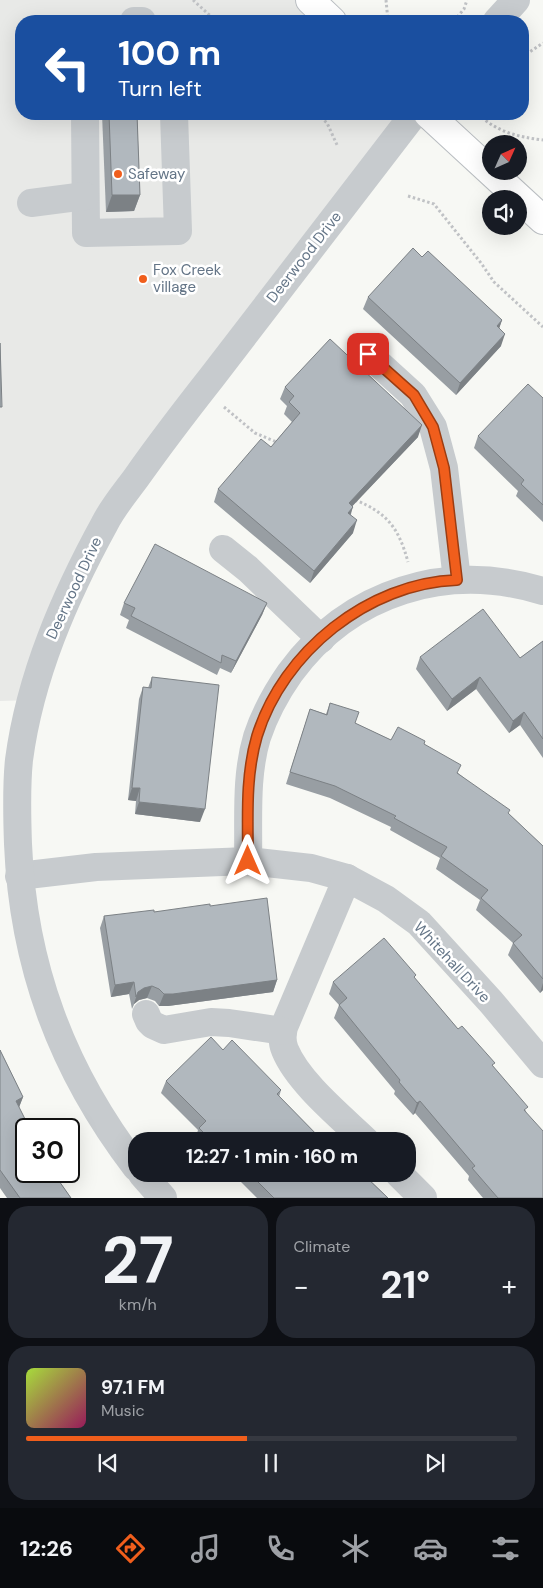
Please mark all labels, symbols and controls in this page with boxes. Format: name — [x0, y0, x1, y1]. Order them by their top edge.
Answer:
text: 100 m — [118, 30, 221, 76]
icon: left — [35, 35, 100, 100]
text: Turn left — [118, 74, 202, 103]
north arrow — [482, 135, 528, 180]
map controls — [482, 135, 527, 235]
place label: Safeway — [128, 164, 186, 184]
marker: Safeway — [112, 168, 124, 180]
button: sound — [482, 190, 527, 235]
street label: Deerwood Drive — [262, 207, 346, 307]
place label: Fox Creek village — [153, 260, 222, 297]
marker: Fox Creek village — [137, 273, 149, 285]
pin — [347, 333, 389, 375]
icon: arrive — [354, 340, 382, 368]
street label: Deerwood Drive — [42, 534, 106, 642]
position arrow — [221, 834, 273, 886]
street label: Whitehall Drive — [409, 917, 495, 1007]
speed limit sign: 30 — [15, 1118, 80, 1183]
text: 12:27 · 1 min · 160 m — [186, 1144, 358, 1169]
text: 27 — [102, 1219, 174, 1303]
text: Climate — [294, 1236, 350, 1257]
text: 21° — [380, 1260, 430, 1310]
text: − — [294, 1268, 309, 1305]
text: + — [502, 1268, 517, 1305]
text: km/h — [119, 1294, 157, 1315]
text: 97.1 FM — [101, 1375, 165, 1400]
text: Music — [101, 1400, 145, 1421]
icon: previous — [94, 1449, 122, 1477]
icon: pause — [257, 1449, 285, 1477]
icon: next — [421, 1449, 449, 1477]
icon: directions — [113, 1531, 148, 1566]
icon: music — [188, 1531, 223, 1566]
icon: phone — [263, 1531, 298, 1566]
icon: climate — [338, 1531, 373, 1566]
icon: car — [413, 1531, 448, 1566]
icon: filters — [488, 1531, 523, 1566]
text: 12:26 — [20, 1534, 73, 1563]

